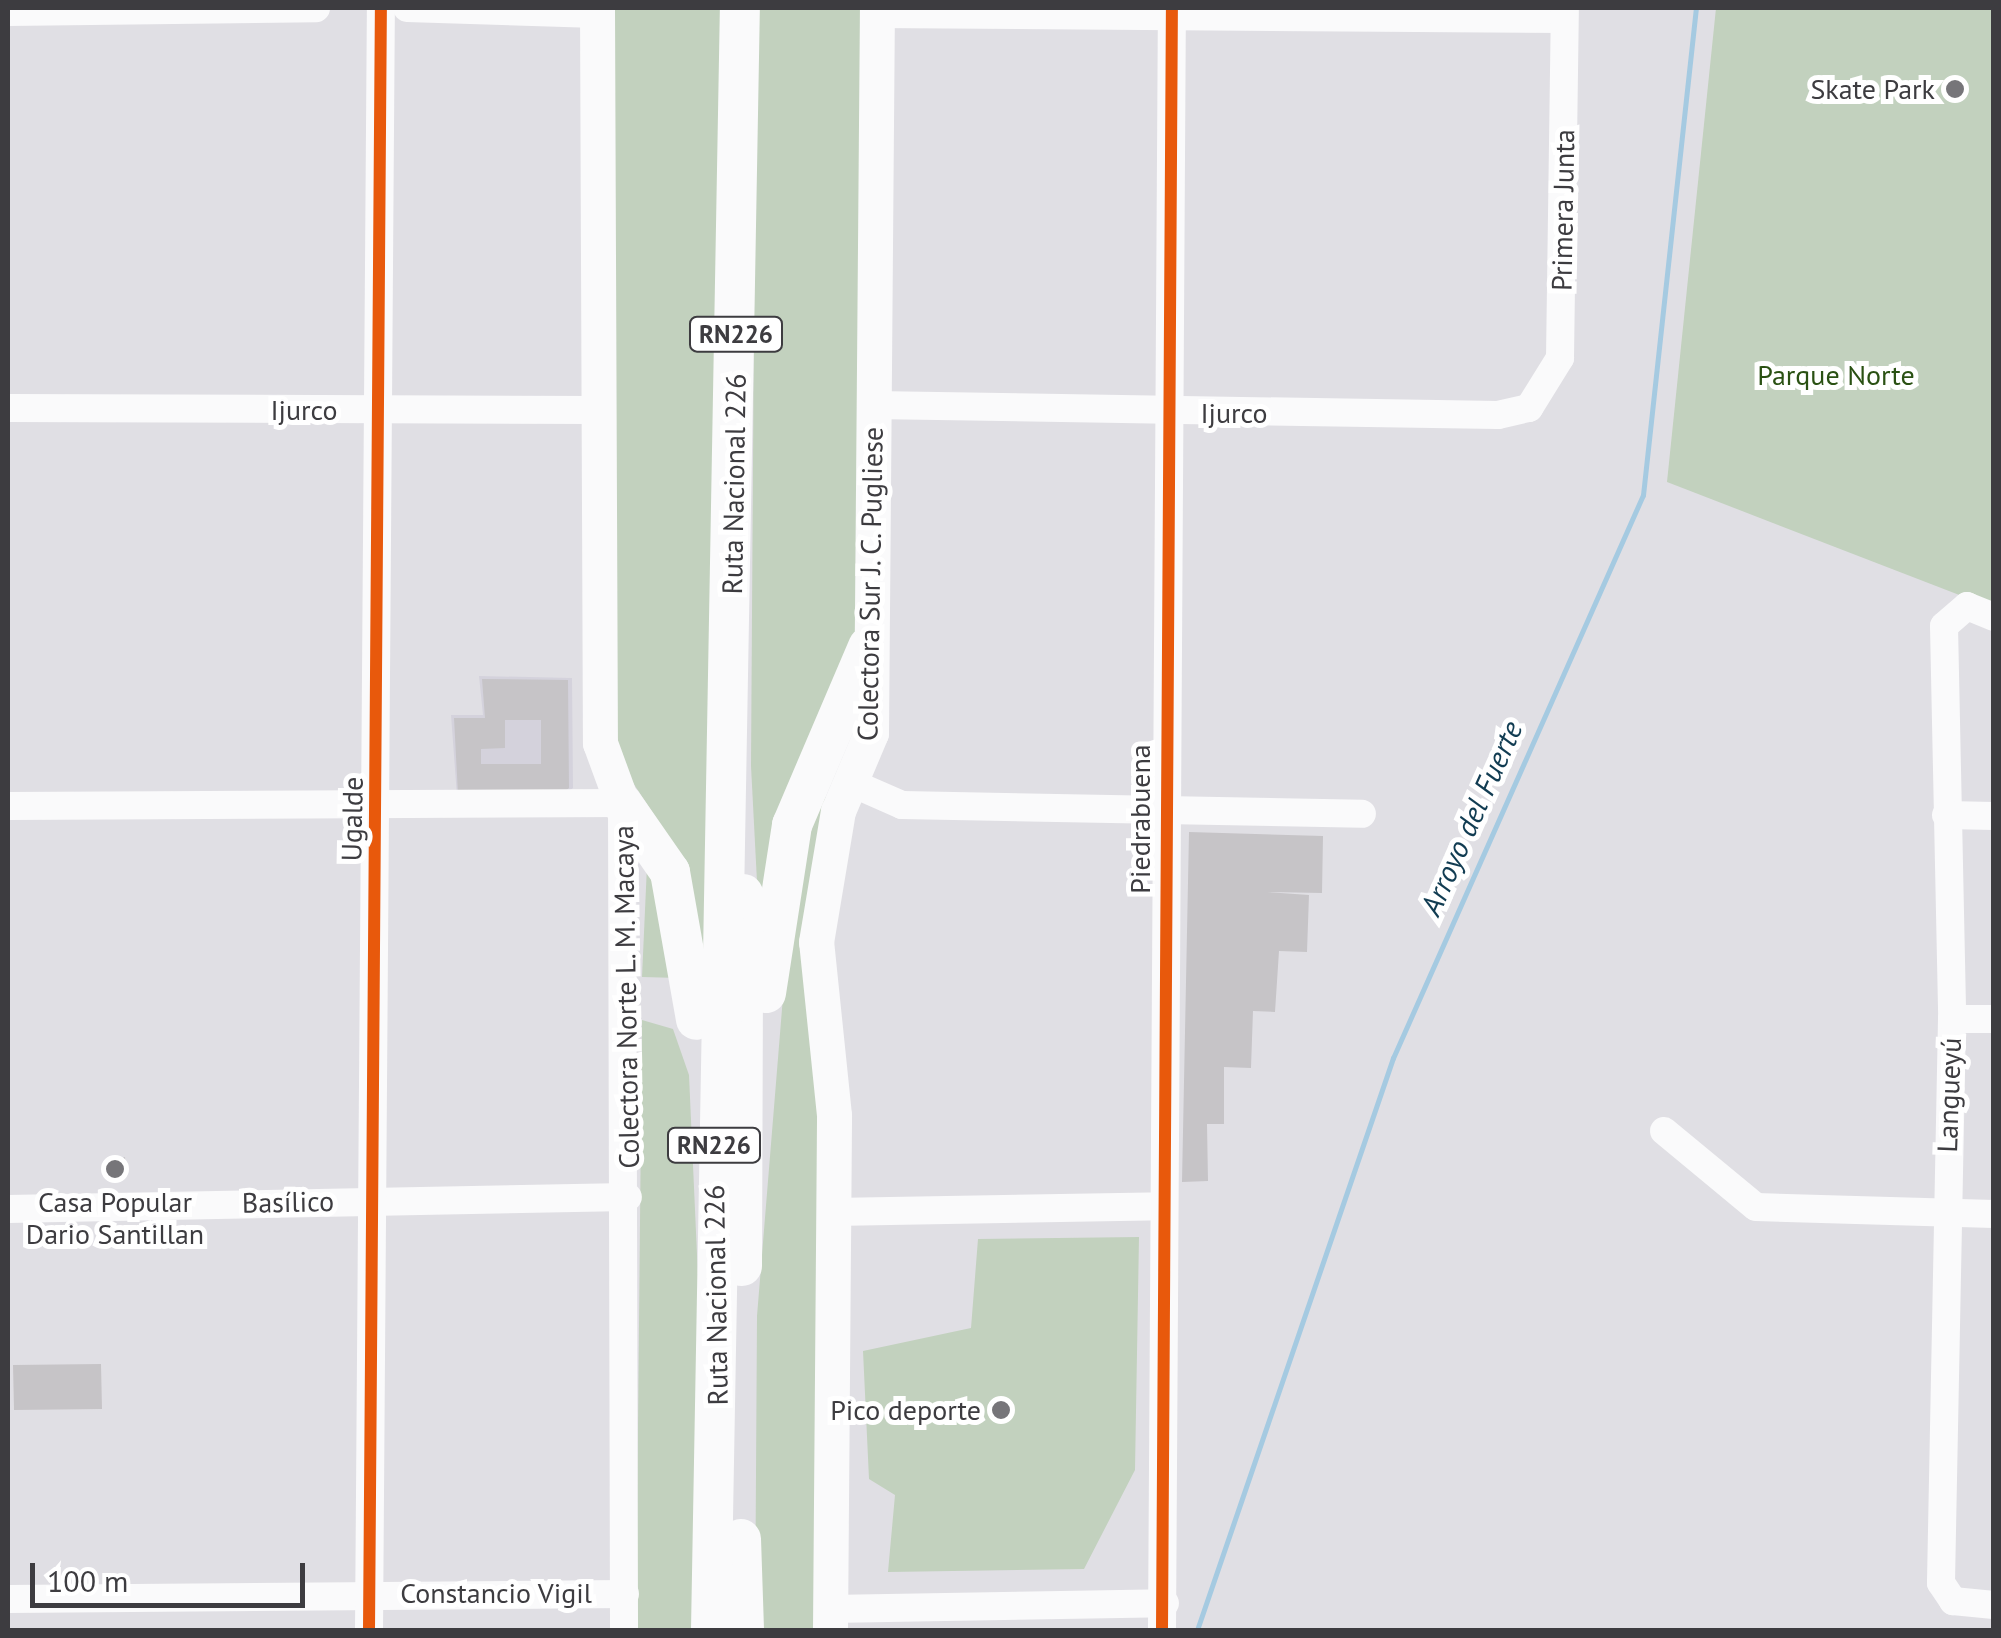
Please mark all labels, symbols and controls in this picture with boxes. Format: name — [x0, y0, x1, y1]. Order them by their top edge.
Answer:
place label: Skate Park — [1810, 72, 1935, 106]
marker: Skate Park — [1944, 78, 1966, 100]
street label: Primera Junta — [1545, 129, 1581, 291]
road number: RN226 — [688, 314, 784, 354]
park label: Parque Norte — [1757, 358, 1915, 392]
street label: Ruta Nacional 226 — [715, 373, 753, 595]
street label: Ijurco — [270, 393, 338, 427]
street label: Ijurco — [1200, 396, 1268, 430]
street label: Colectora Sur J. C. Pugliese — [850, 424, 890, 744]
water label: Arroyo del Fuerte — [1412, 715, 1530, 921]
street label: Piedrabuena — [1123, 744, 1157, 894]
street label: Ugalde — [334, 776, 370, 862]
street label: Colectora Norte L. M. Macaya — [606, 823, 646, 1171]
street label: Langueyú — [1930, 1037, 1968, 1153]
road number: RN226 — [666, 1125, 762, 1165]
marker: Casa Popular Dario Santillan — [104, 1158, 126, 1180]
street label: Basílico — [242, 1184, 334, 1220]
street label: Ruta Nacional 226 — [697, 1184, 735, 1406]
place label: Casa Popular Dario Santillan — [26, 1185, 204, 1251]
place label: Pico deporte — [830, 1393, 981, 1427]
marker: Pico deporte — [990, 1399, 1012, 1421]
scale bar — [35, 1543, 310, 1605]
text: 100 m — [47, 1561, 128, 1600]
street label: Constancio Vigil — [400, 1576, 592, 1610]

